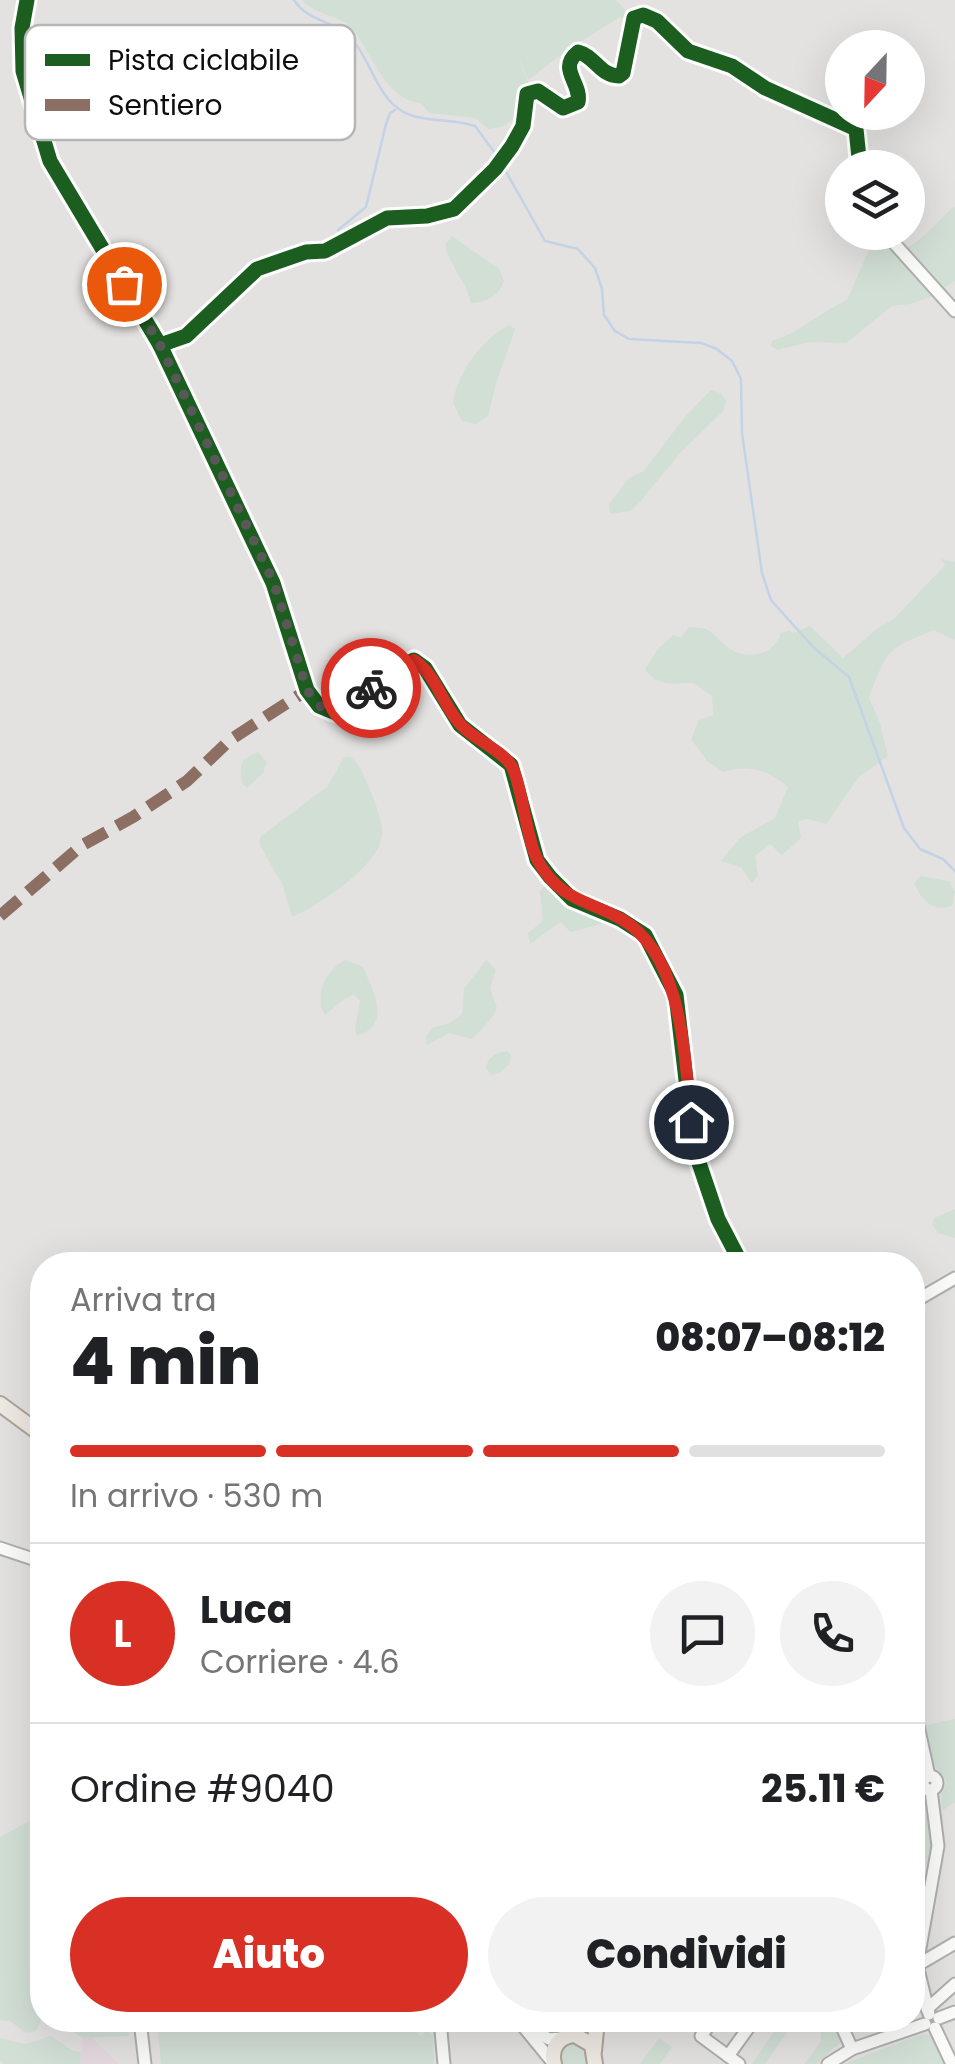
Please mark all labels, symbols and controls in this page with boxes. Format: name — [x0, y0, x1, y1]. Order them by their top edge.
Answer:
legend — [25, 25, 355, 140]
north arrow — [825, 30, 925, 130]
map controls — [825, 30, 925, 250]
text: Pista ciclabile — [108, 41, 299, 80]
text: Sentiero — [108, 86, 223, 125]
button: layers — [825, 150, 925, 250]
pin — [82, 242, 167, 327]
icon: bag — [97, 257, 152, 312]
courier — [321, 638, 421, 738]
icon: bike — [344, 661, 399, 716]
pin — [649, 1080, 734, 1165]
icon: home — [664, 1095, 719, 1150]
text: Arriva tra — [70, 1277, 217, 1322]
text: 08:07–08:12 — [655, 1311, 885, 1364]
text: 4 min — [70, 1316, 261, 1407]
text: In arrivo · 530 m — [70, 1473, 323, 1518]
button: chat — [650, 1581, 755, 1686]
button: phone — [780, 1581, 885, 1686]
text: Luca — [200, 1583, 293, 1636]
text: L — [113, 1607, 132, 1660]
text: Corriere · 4.6 — [200, 1639, 400, 1684]
text: Ordine #9040 — [70, 1762, 335, 1815]
text: 25.11 € — [761, 1762, 885, 1815]
button: Aiuto — [70, 1897, 468, 2012]
button: Condividi — [488, 1897, 885, 2012]

